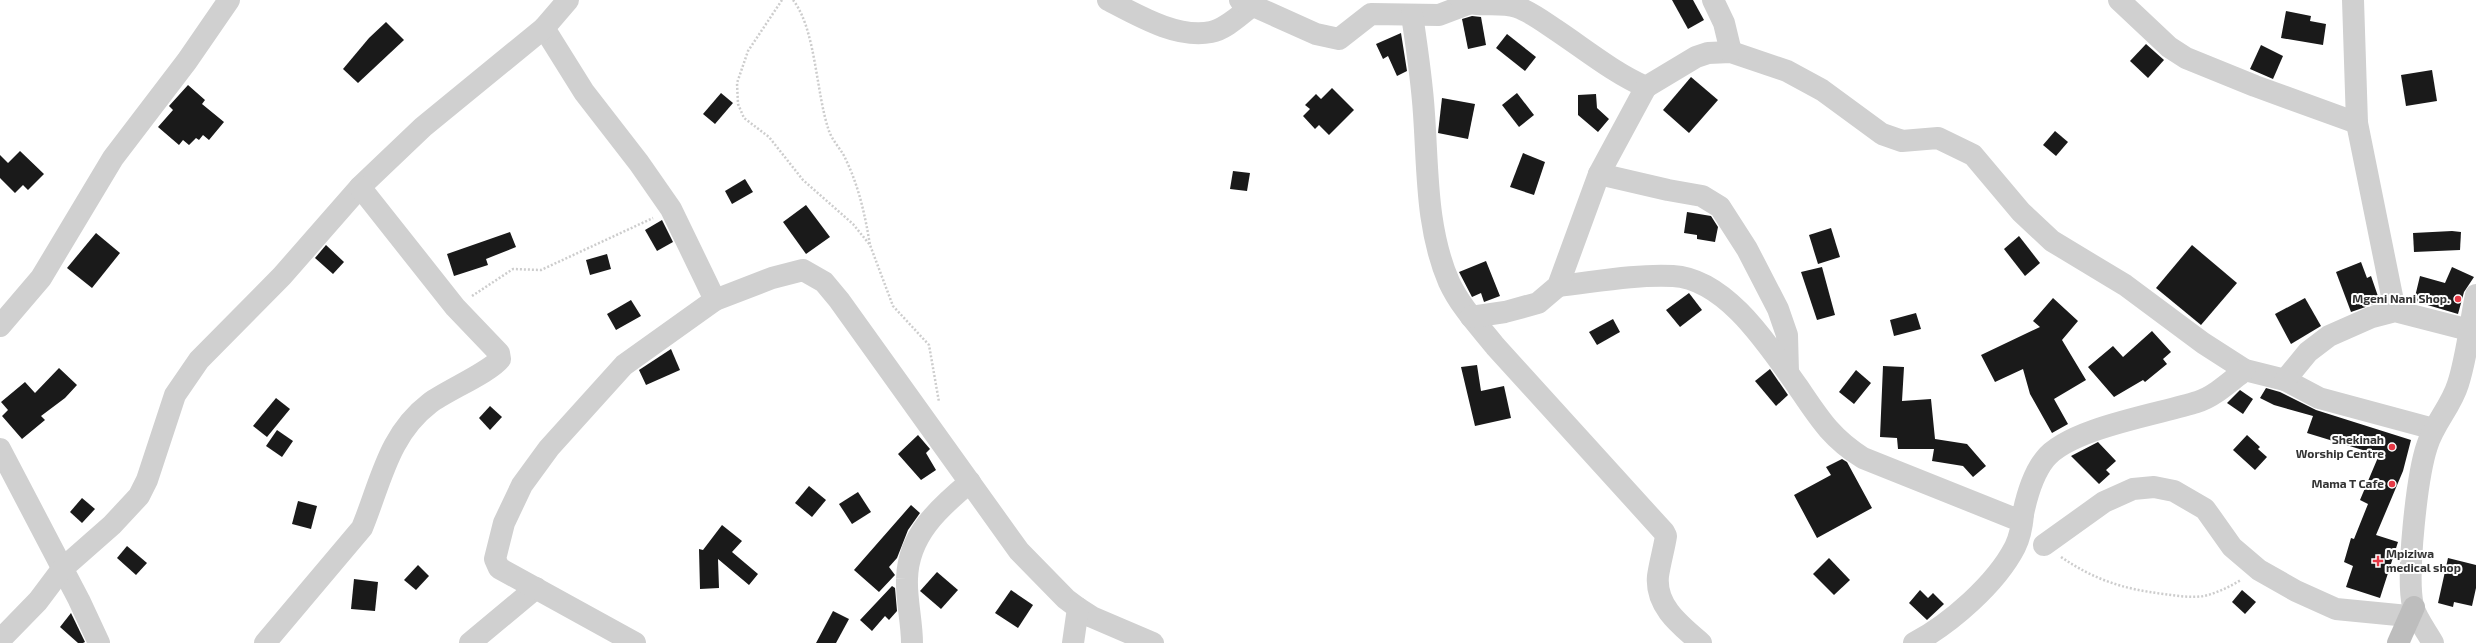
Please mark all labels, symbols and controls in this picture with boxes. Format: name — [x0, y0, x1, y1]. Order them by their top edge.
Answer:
place label: Mgeni Nani Shop. — [2352, 291, 2450, 305]
marker: Mgeni Nani Shop. — [2453, 294, 2463, 304]
place label: Shekinah Worship Centre — [2296, 432, 2384, 460]
marker: Shekinah Worship Centre — [2387, 442, 2397, 452]
place label: Mama T Cafe — [2311, 476, 2384, 490]
marker: Mama T Cafe — [2387, 479, 2397, 489]
place label: Mpiziwa medical shop — [2386, 546, 2461, 574]
marker: Mpiziwa medical shop — [2373, 556, 2383, 566]

